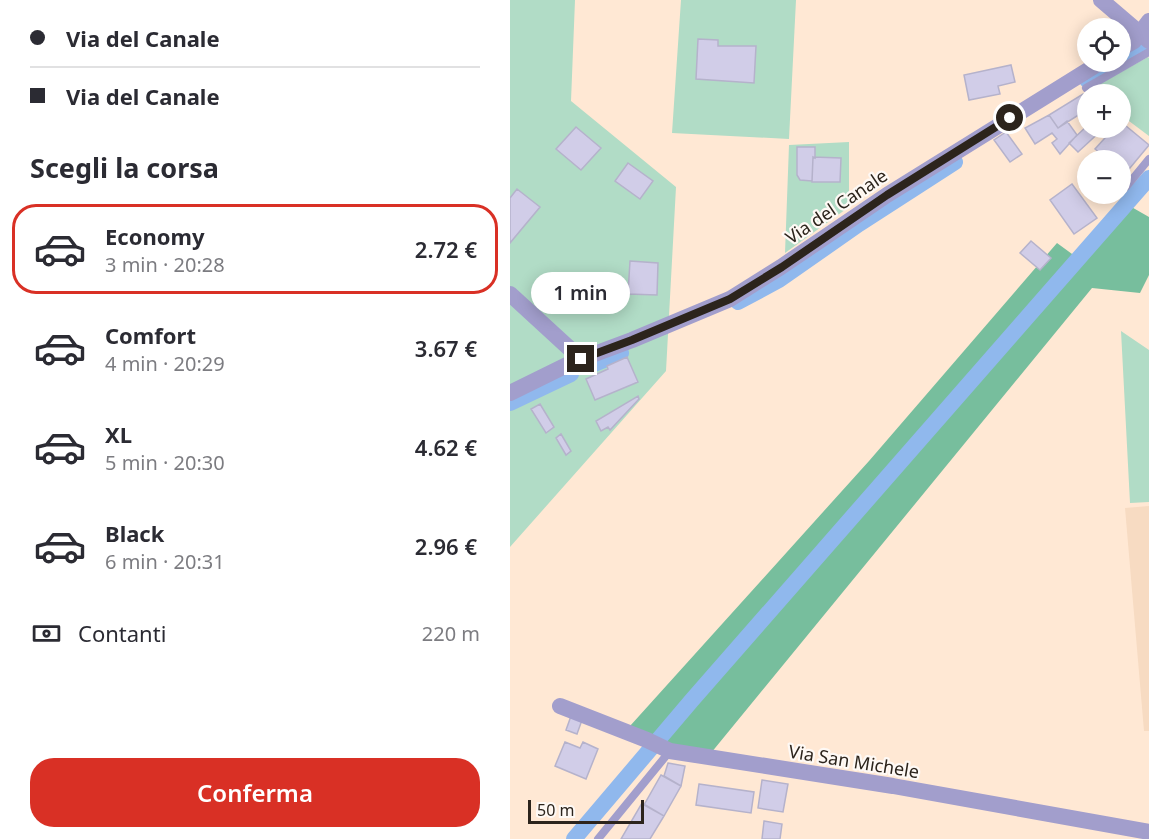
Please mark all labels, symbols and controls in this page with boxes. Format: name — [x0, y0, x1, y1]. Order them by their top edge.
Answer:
map controls — [1077, 18, 1131, 204]
button: locate — [1077, 18, 1131, 72]
text: Via del Canale — [66, 23, 220, 53]
text: Via del Canale — [66, 81, 220, 111]
button: + — [1077, 84, 1131, 138]
route start — [996, 104, 1023, 131]
text: Scegli la corsa — [30, 149, 219, 186]
button: − — [1077, 150, 1131, 204]
street label: Via del Canale — [780, 163, 892, 249]
text: Economy — [105, 221, 204, 251]
icon: car — [33, 222, 87, 276]
text: 2.72 € — [415, 234, 477, 264]
text: 3 min · 20:28 — [105, 251, 225, 278]
callout: 1 min — [532, 272, 631, 314]
text: 1 min — [553, 279, 608, 306]
text: Comfort — [105, 320, 196, 350]
icon: car — [33, 321, 87, 375]
text: 3.67 € — [415, 333, 477, 363]
route end — [567, 345, 594, 372]
text: 4 min · 20:29 — [105, 350, 225, 377]
text: XL — [105, 419, 132, 449]
icon: car — [33, 420, 87, 474]
text: 4.62 € — [415, 432, 477, 462]
text: 5 min · 20:30 — [105, 449, 225, 476]
text: Black — [105, 518, 164, 548]
icon: car — [33, 519, 87, 573]
text: 2.96 € — [415, 531, 477, 561]
text: 6 min · 20:31 — [105, 548, 225, 575]
icon: cash — [30, 617, 63, 650]
text: Contanti — [78, 618, 166, 648]
text: 220 m — [422, 620, 480, 647]
street label: Via San Michele — [787, 739, 921, 783]
button: Conferma — [30, 758, 480, 827]
scale bar — [528, 797, 644, 824]
text: 50 m — [537, 799, 574, 821]

